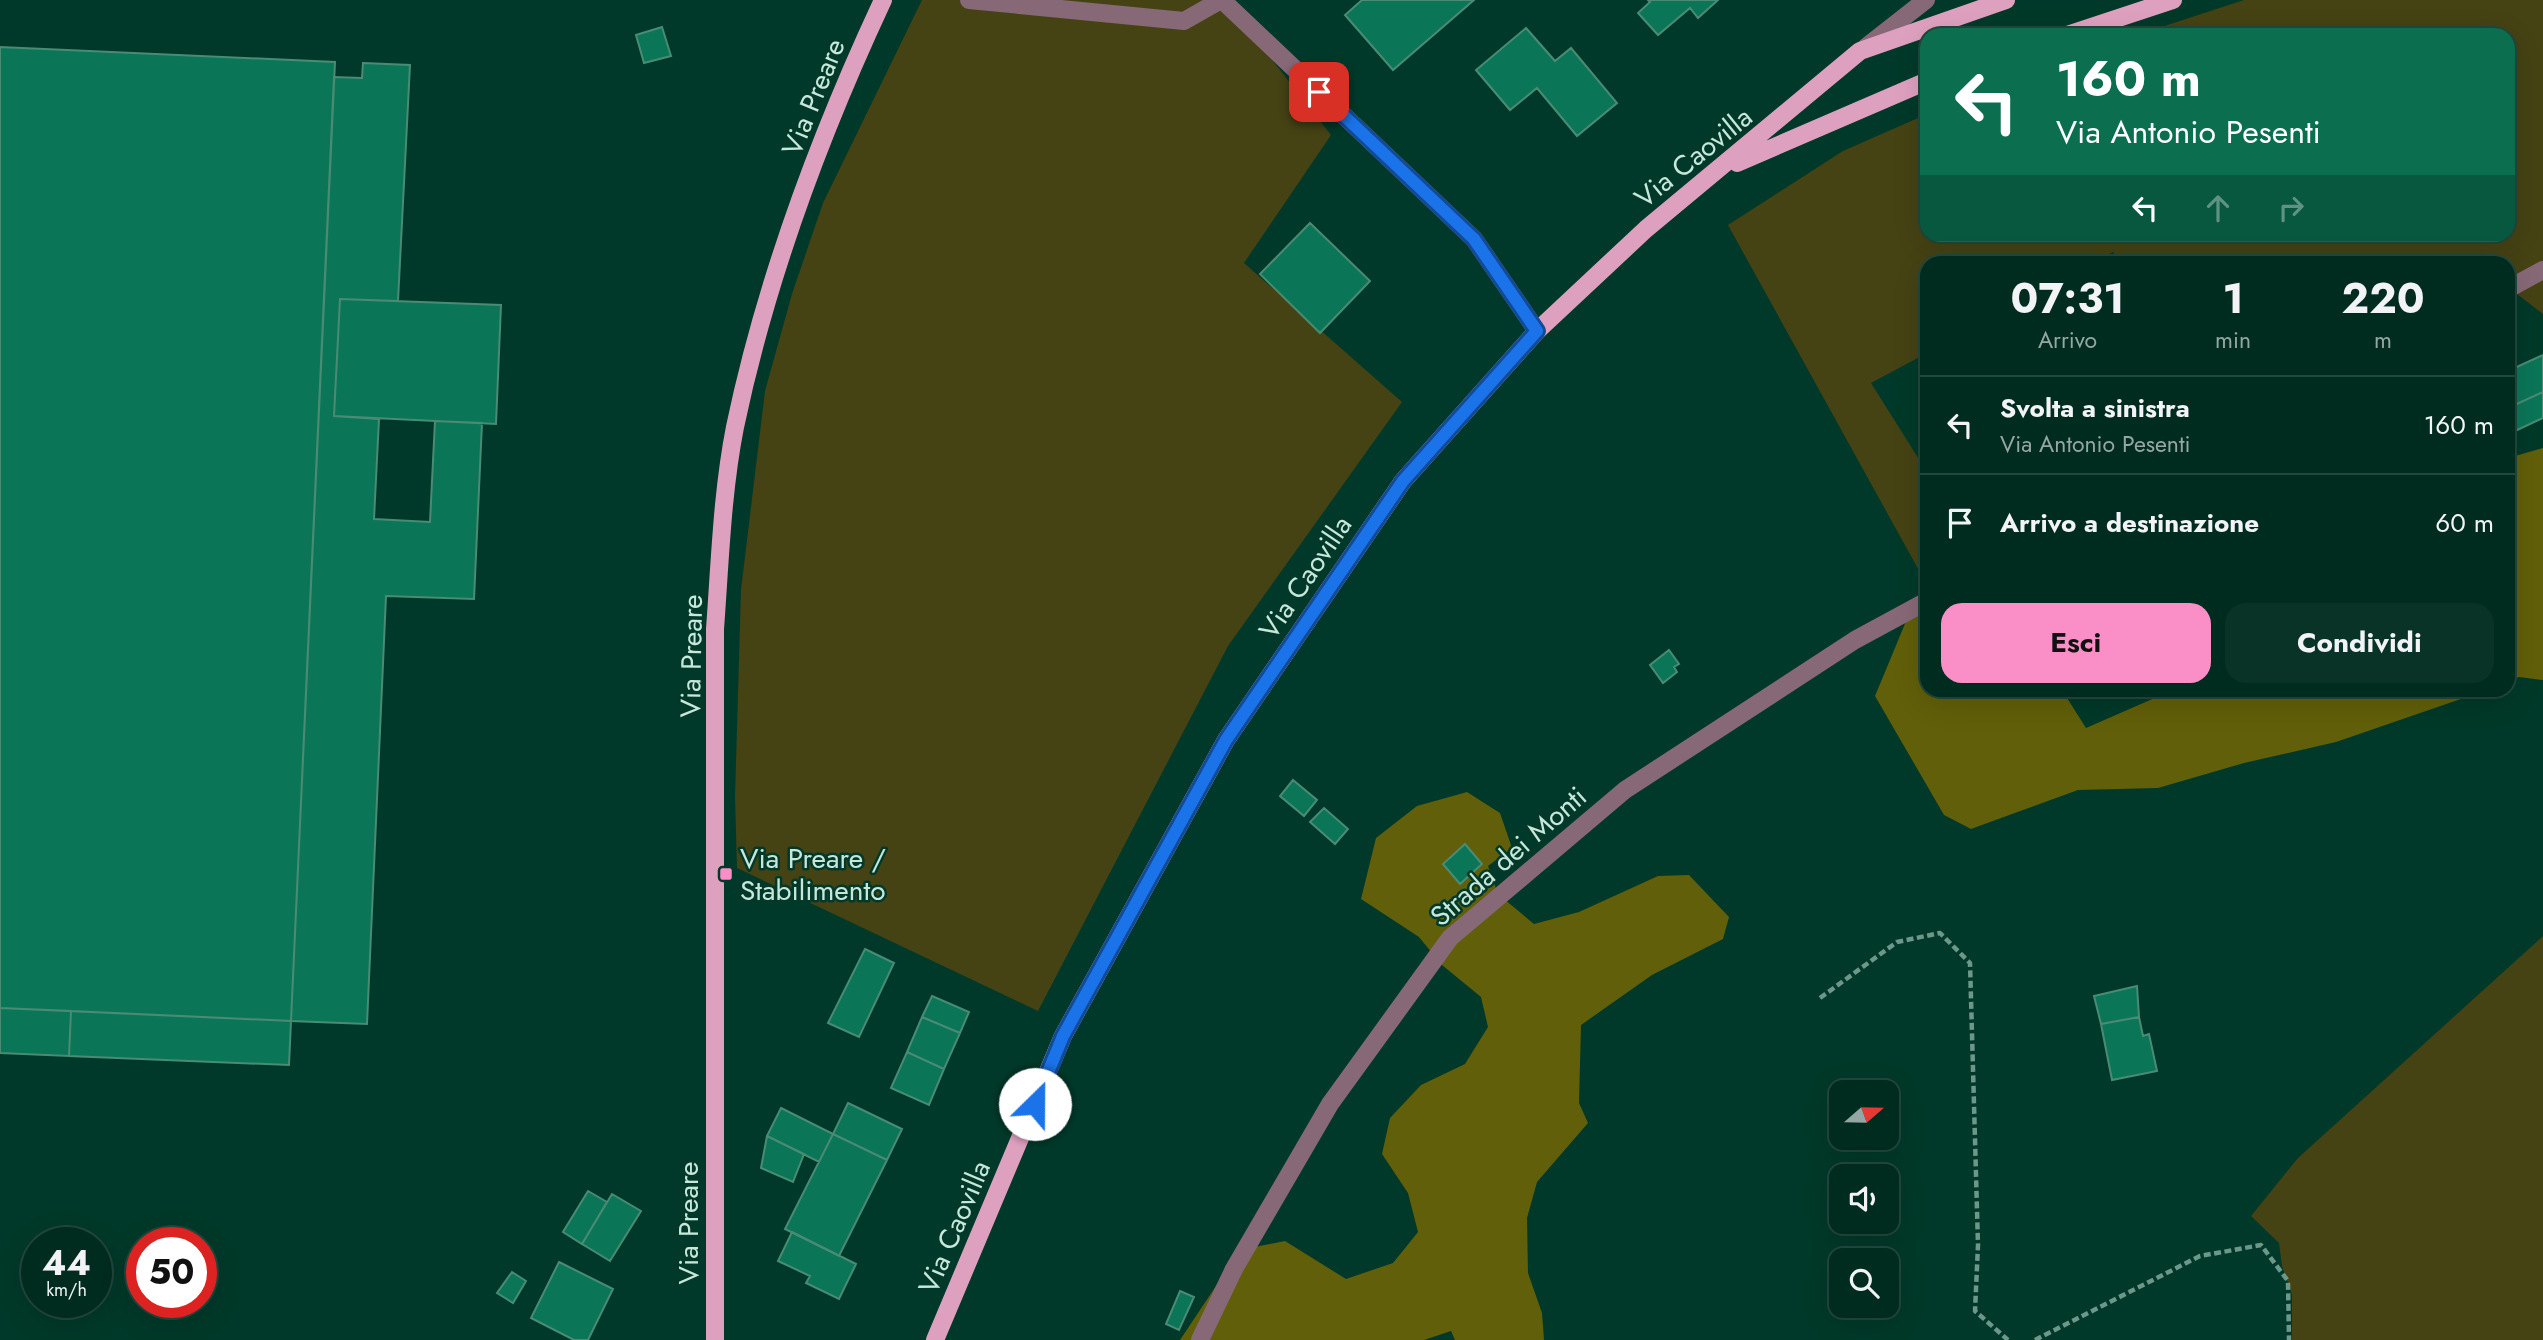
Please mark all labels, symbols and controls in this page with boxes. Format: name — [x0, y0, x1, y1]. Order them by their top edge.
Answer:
street label: Via Preare — [771, 32, 856, 162]
text: 160 m — [2056, 44, 2201, 114]
icon: left — [1941, 56, 2032, 147]
pin — [1289, 62, 1349, 122]
icon: arrive — [1300, 73, 1338, 111]
street label: Via Caovilla — [1626, 97, 1761, 218]
text: Via Antonio Pesenti — [2056, 109, 2321, 155]
icon: left — [2126, 189, 2164, 227]
icon: ahead — [2199, 189, 2237, 227]
icon: right — [2272, 189, 2310, 227]
text: 07:31 — [2010, 268, 2125, 329]
text: 1 — [2222, 268, 2244, 329]
text: 220 — [2342, 268, 2425, 329]
text: Arrivo — [2038, 323, 2097, 357]
text: min — [2215, 323, 2251, 357]
text: m — [2374, 323, 2392, 357]
text: Svolta a sinistra — [2000, 389, 2190, 427]
icon: left — [1941, 406, 1979, 444]
text: 160 m — [2424, 406, 2494, 444]
text: Via Antonio Pesenti — [2000, 427, 2190, 461]
icon: arrive — [1941, 504, 1979, 542]
text: Arrivo a destinazione — [2000, 504, 2259, 542]
text: 60 m — [2435, 504, 2494, 542]
street label: Via Caovilla — [1249, 507, 1362, 647]
street label: Via Preare — [670, 594, 713, 718]
button: Esci — [1941, 603, 2211, 683]
button: Condividi — [2225, 603, 2494, 683]
street label: Strada dei Monti — [1421, 777, 1596, 936]
place label: Via Preare / Stabilimento — [740, 838, 886, 911]
marker: Via Preare / Stabilimento — [718, 866, 734, 882]
position arrow — [998, 1067, 1072, 1141]
north arrow — [1829, 1080, 1899, 1150]
map controls — [1829, 1080, 1899, 1318]
street label: Via Caovilla — [908, 1154, 1001, 1300]
street label: Via Preare — [668, 1161, 709, 1285]
button: sound — [1829, 1164, 1899, 1234]
speed limit sign: 50 — [126, 1227, 217, 1318]
text: 44 — [42, 1238, 91, 1288]
button: search — [1829, 1248, 1899, 1318]
text: km/h — [46, 1277, 87, 1303]

